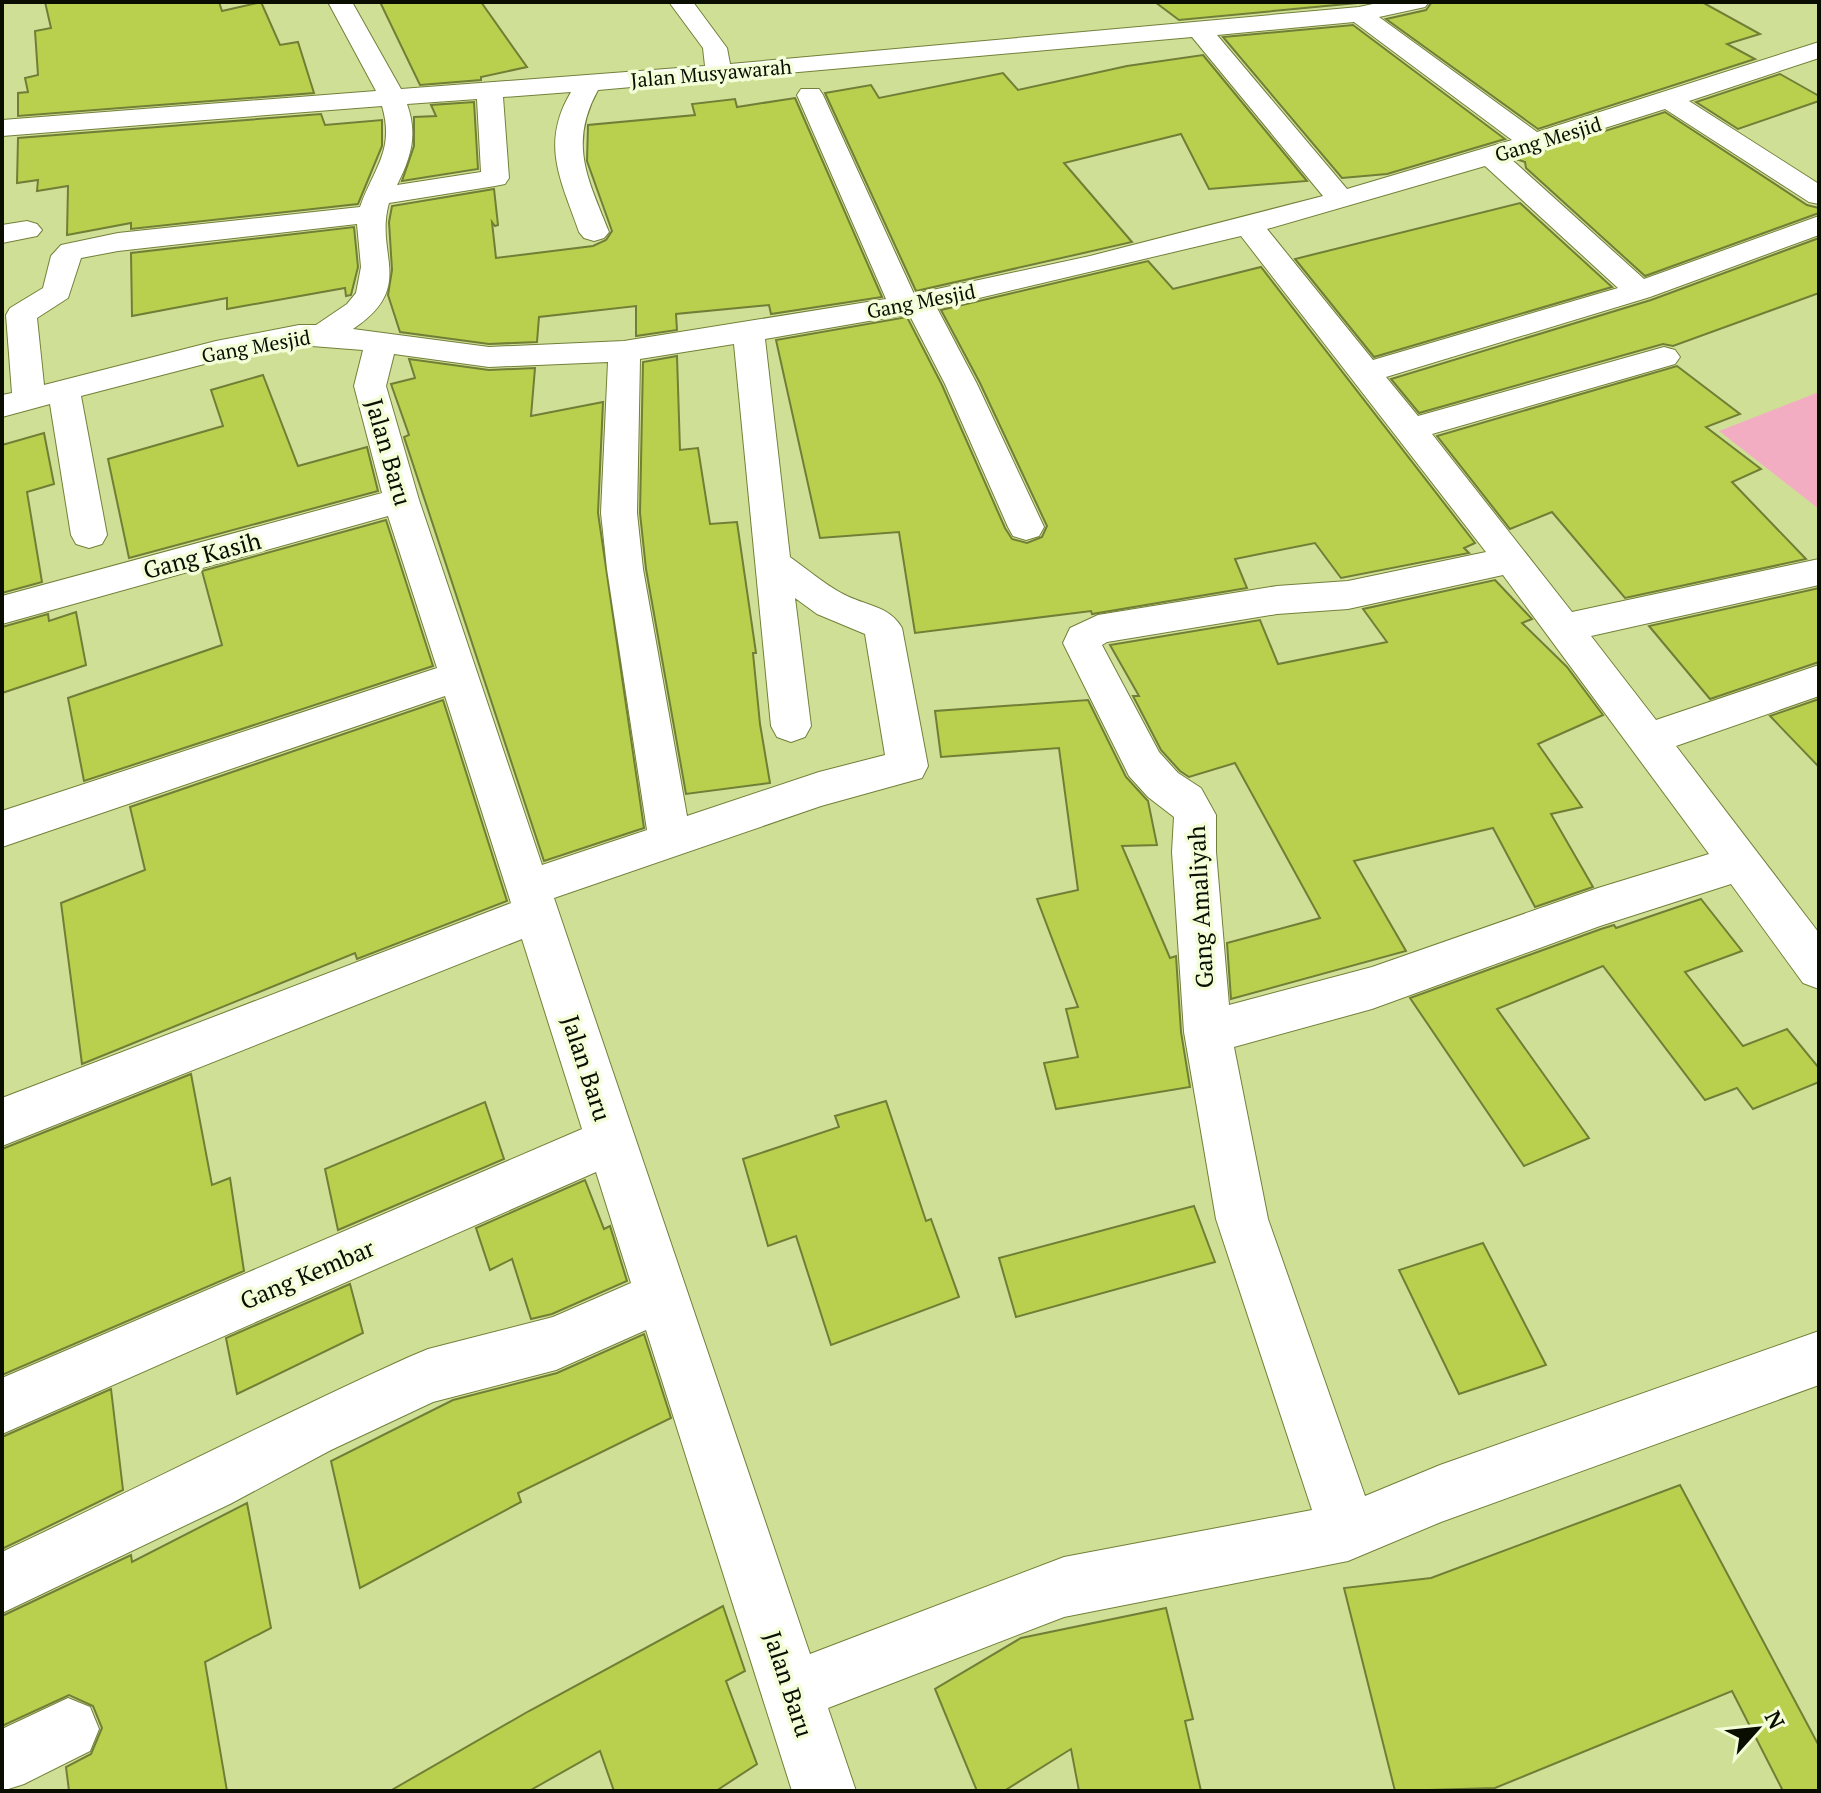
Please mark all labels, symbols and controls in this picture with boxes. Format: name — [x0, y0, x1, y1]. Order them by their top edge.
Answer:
street label: Jalan Musyawarah — [629, 52, 793, 93]
street label: Gang Mesjid — [1491, 110, 1605, 168]
street label: Gang Mesjid — [864, 277, 978, 325]
street label: Gang Mesjid — [199, 323, 313, 369]
street label: Jalan Baru — [359, 395, 420, 509]
street label: Gang Kasih — [140, 524, 264, 586]
street label: Gang Amaliyah — [1180, 825, 1220, 989]
street label: Jalan Baru — [555, 1011, 619, 1125]
street label: Gang Kembar — [235, 1231, 380, 1317]
street label: Jalan Baru — [757, 1627, 821, 1741]
north arrow — [1717, 1689, 1797, 1769]
text: N — [1759, 1706, 1792, 1734]

